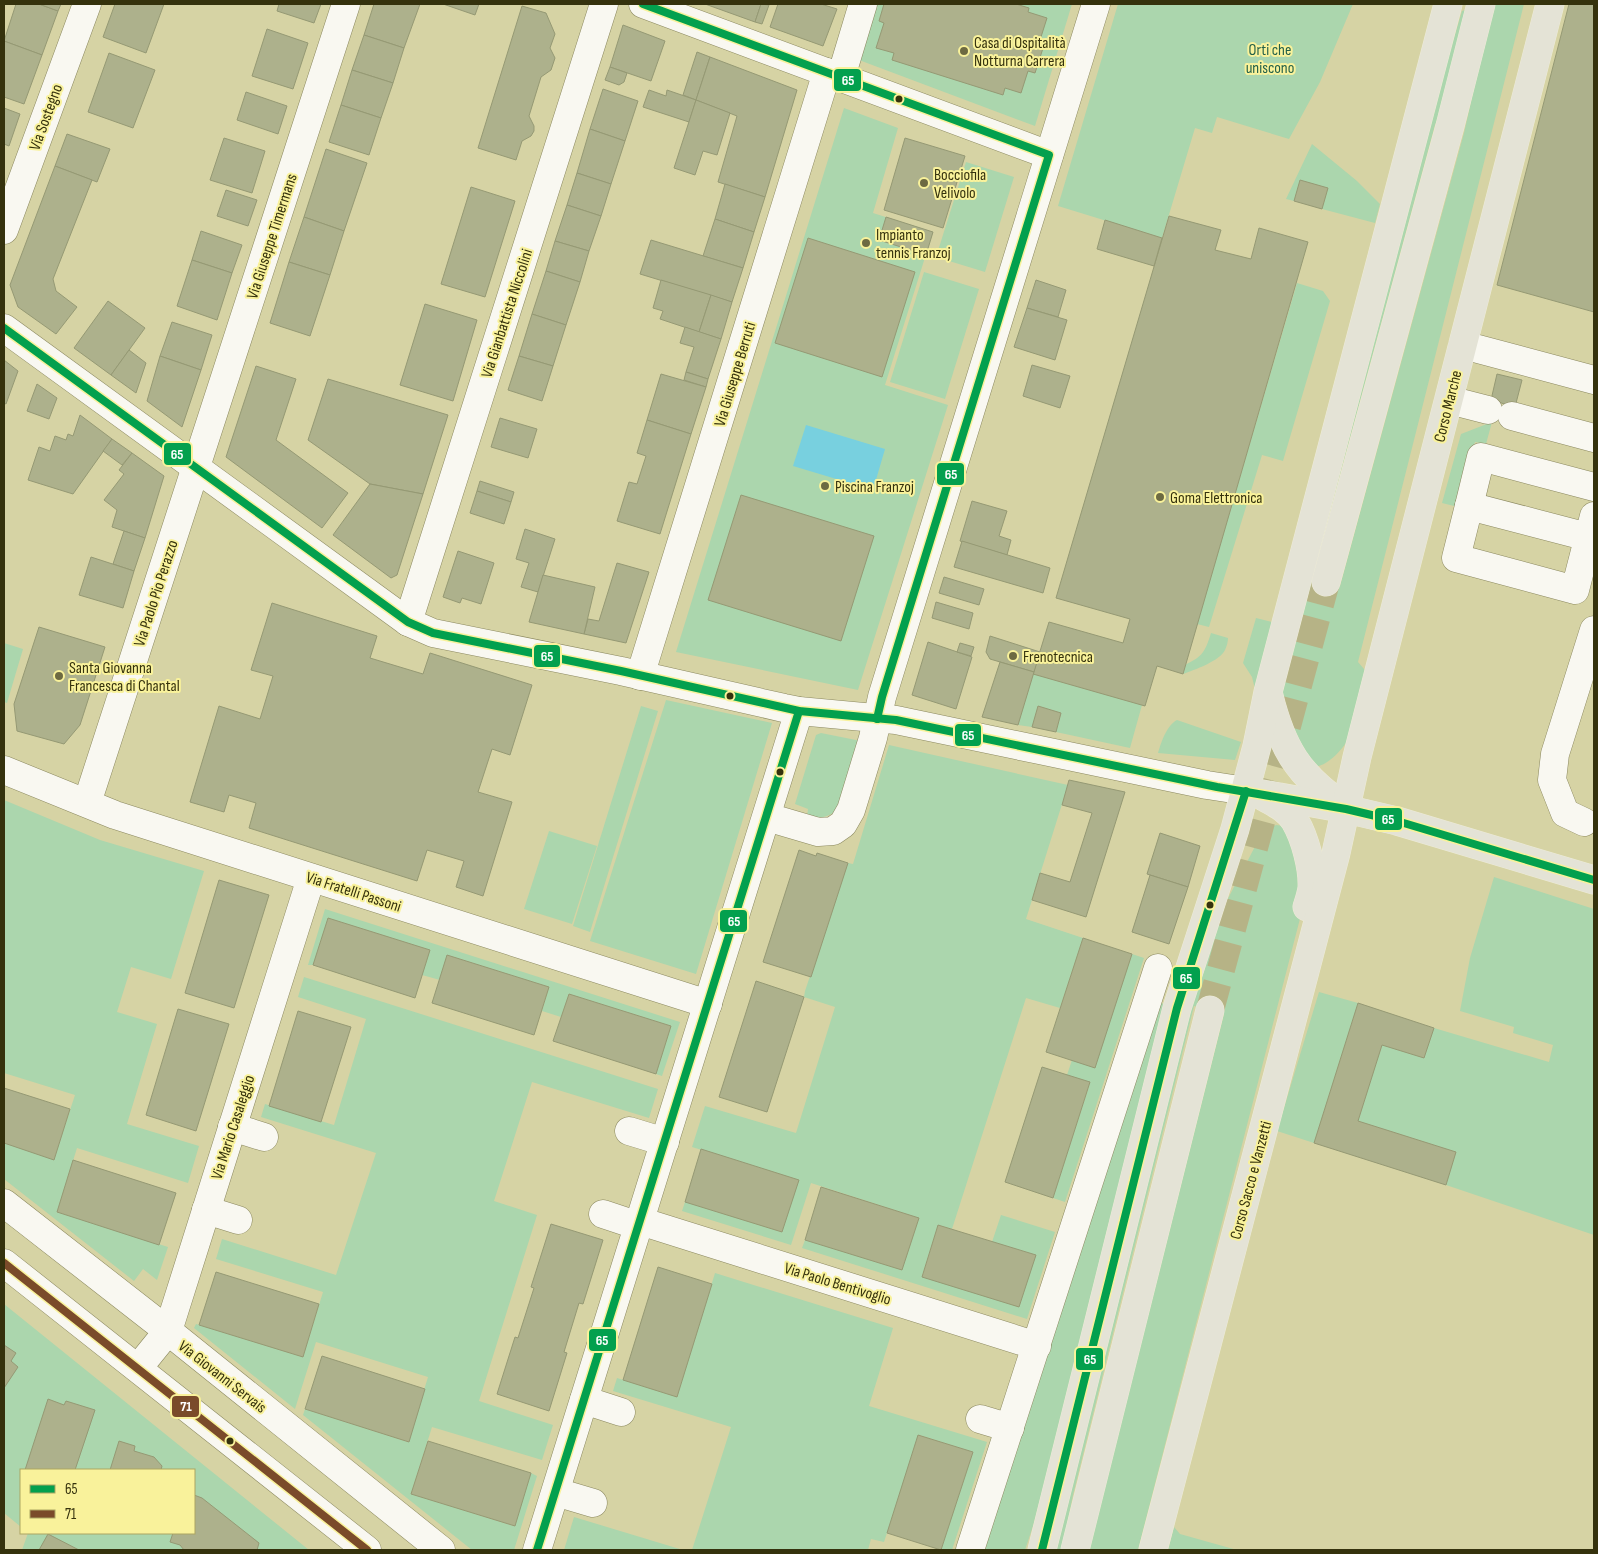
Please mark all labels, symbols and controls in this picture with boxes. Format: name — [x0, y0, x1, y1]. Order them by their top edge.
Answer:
place label: Casa di Ospitalità Notturna Carrera — [974, 34, 1066, 71]
park label: Orti che uniscono — [1246, 41, 1294, 78]
marker: Casa di Ospitalità Notturna Carrera — [958, 45, 970, 57]
line badge: 65 — [833, 68, 862, 92]
text: 65 — [842, 72, 854, 89]
street label: Via Sostegno — [26, 82, 67, 153]
unlabelled marker — [894, 94, 904, 104]
place label: Bocciofila Velivolo — [934, 166, 986, 203]
street label: Via Giuseppe Timermans — [243, 171, 302, 302]
marker: Bocciofila Velivolo — [918, 177, 930, 189]
place label: Impianto tennis Franzoj — [876, 226, 951, 263]
marker: Impianto tennis Franzoj — [860, 237, 872, 249]
street label: Via Gianbattista Niccolini — [478, 247, 537, 380]
street label: Via Giuseppe Berruti — [711, 320, 760, 429]
street label: Corso Marche — [1430, 369, 1467, 444]
line badge: 65 — [163, 442, 192, 466]
text: 65 — [171, 446, 183, 463]
line badge: 65 — [936, 462, 965, 486]
text: 65 — [945, 466, 957, 483]
place label: Piscina Franzoj — [835, 478, 914, 497]
marker: Piscina Franzoj — [819, 480, 831, 492]
place label: Goma Elettronica — [1170, 489, 1262, 508]
marker: Goma Elettronica — [1154, 491, 1166, 503]
street label: Via Paolo Pio Perazzo — [130, 538, 183, 649]
line badge: 65 — [533, 644, 561, 668]
text: 65 — [541, 648, 553, 665]
place label: Frenotecnica — [1023, 648, 1093, 667]
marker: Frenotecnica — [1007, 650, 1019, 662]
place label: Santa Giovanna Francesca di Chantal — [69, 659, 180, 696]
marker: Santa Giovanna Francesca di Chantal — [53, 670, 65, 682]
unlabelled marker — [725, 691, 735, 701]
line badge: 65 — [954, 723, 982, 747]
text: 65 — [962, 727, 974, 744]
unlabelled marker — [775, 767, 785, 777]
line badge: 65 — [1374, 807, 1403, 831]
text: 65 — [1382, 811, 1394, 828]
street label: Via Fratelli Passoni — [304, 868, 404, 917]
unlabelled marker — [1205, 900, 1215, 910]
line badge: 65 — [719, 909, 748, 933]
text: 65 — [728, 913, 740, 930]
line badge: 65 — [1172, 966, 1201, 990]
text: 65 — [1180, 970, 1192, 987]
street label: Via Mario Casaleggio — [208, 1073, 259, 1182]
street label: Corso Sacco e Vanzetti — [1227, 1119, 1276, 1242]
street label: Via Paolo Bentivoglio — [782, 1259, 893, 1310]
line badge: 65 — [588, 1328, 617, 1352]
text: 65 — [596, 1332, 608, 1349]
street label: Via Giovanni Servais — [174, 1337, 270, 1418]
line badge: 65 — [1075, 1347, 1104, 1371]
text: 65 — [1084, 1351, 1096, 1368]
line badge: 71 — [171, 1395, 200, 1418]
text: 71 — [180, 1398, 192, 1415]
unlabelled marker — [225, 1436, 235, 1446]
legend — [20, 1469, 195, 1534]
text: 65 — [65, 1480, 78, 1499]
text: 71 — [65, 1505, 77, 1524]

